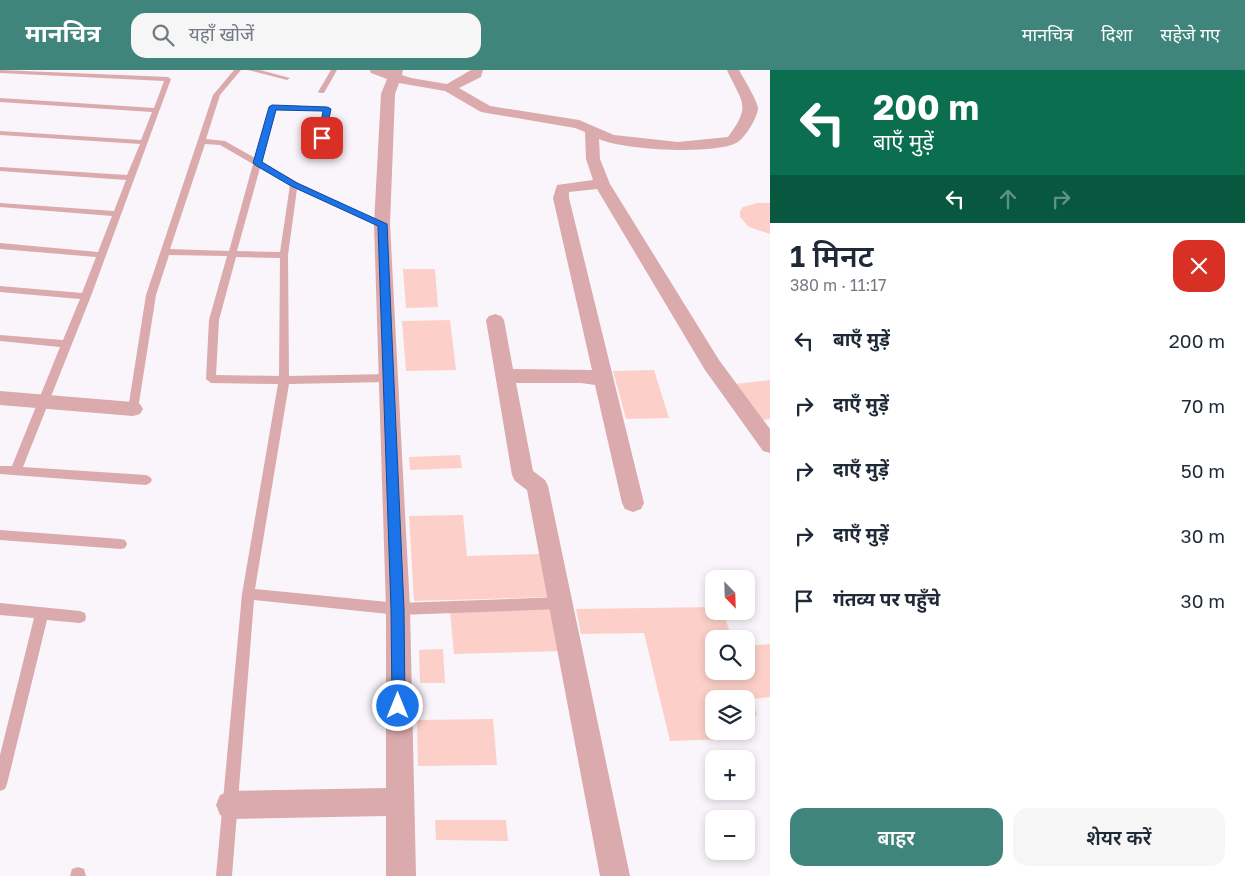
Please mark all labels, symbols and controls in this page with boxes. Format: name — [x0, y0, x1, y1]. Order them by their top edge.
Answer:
search box — [131, 13, 481, 58]
text: मानचित्र — [25, 18, 101, 47]
icon: search — [149, 21, 177, 49]
text: यहाँ खोजें — [189, 22, 254, 45]
text: मानचित्र — [1022, 23, 1073, 45]
text: दिशा — [1101, 23, 1132, 45]
text: सहेजे गए — [1160, 23, 1220, 45]
text: 200 m — [873, 86, 979, 128]
icon: left — [790, 90, 855, 155]
pin — [301, 117, 343, 159]
icon: arrive — [308, 124, 336, 152]
text: बाएँ मुड़ें — [873, 128, 934, 155]
icon: left — [941, 185, 969, 213]
icon: ahead — [994, 185, 1022, 213]
icon: right — [1047, 185, 1075, 213]
text: 1 मिनट — [790, 238, 874, 274]
button: close — [1173, 240, 1225, 292]
text: 380 m · 11:17 — [790, 275, 887, 295]
icon: left — [790, 327, 818, 355]
text: बाएँ मुड़ें — [833, 327, 890, 350]
text: 200 m — [1169, 329, 1225, 352]
icon: right — [790, 392, 818, 420]
text: दाएँ मुड़ें — [833, 392, 889, 415]
text: 70 m — [1182, 394, 1225, 417]
icon: right — [790, 457, 818, 485]
text: दाएँ मुड़ें — [833, 457, 889, 480]
text: 50 m — [1181, 459, 1225, 482]
icon: right — [790, 522, 818, 550]
text: दाएँ मुड़ें — [833, 522, 889, 545]
text: 30 m — [1181, 524, 1225, 547]
north arrow — [705, 570, 755, 620]
map controls — [705, 570, 755, 860]
icon: arrive — [790, 587, 818, 615]
text: गंतव्य पर पहुँचे — [833, 587, 940, 610]
text: 30 m — [1181, 589, 1225, 612]
button: search — [705, 630, 755, 680]
position arrow — [371, 679, 423, 731]
button: layers — [705, 690, 755, 740]
button: + — [705, 750, 755, 800]
button: बाहर — [790, 808, 1003, 866]
button: शेयर करें — [1013, 808, 1225, 866]
button: − — [705, 810, 755, 860]

